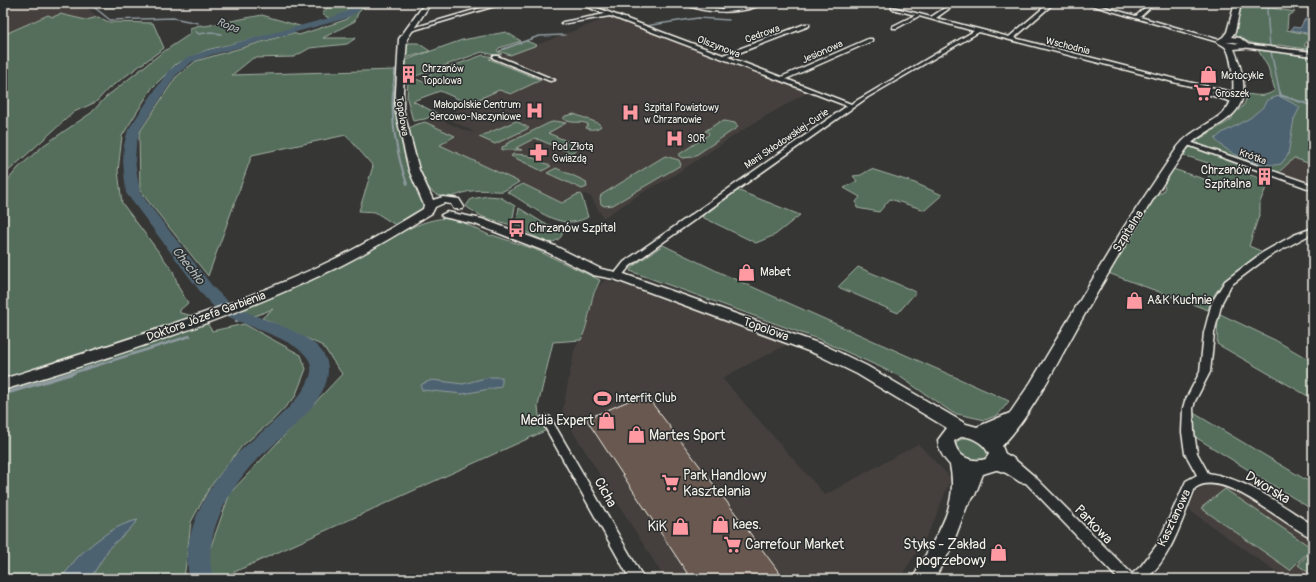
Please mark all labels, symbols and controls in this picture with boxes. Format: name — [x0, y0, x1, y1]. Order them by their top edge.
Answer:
water label: Ropa — [215, 15, 242, 36]
street label: Cedrowa — [743, 22, 782, 46]
street label: Olszynowa — [695, 33, 742, 61]
street label: Wschodnia — [1044, 35, 1091, 57]
street label: Jesionowa — [800, 37, 845, 66]
place label: Chrzanów Topolowa — [422, 63, 464, 87]
building icon: Chrzanów Topolowa — [399, 64, 419, 84]
shop icon: Motocykle — [1198, 65, 1218, 85]
place label: Motocykle — [1221, 70, 1264, 82]
supermarket icon: Groszek — [1192, 83, 1212, 103]
place label: Groszek — [1215, 88, 1250, 100]
street label: Topolowa — [393, 96, 411, 137]
place label: Małopolskie Centrum Sercowo-Naczyniowe — [430, 99, 521, 123]
hospital icon: Małopolskie Centrum Sercowo-Naczyniowe — [524, 100, 544, 120]
place label: Szpital Powiatowy w Chrzanowie — [644, 102, 719, 126]
hospital icon: Szpital Powiatowy w Chrzanowie — [621, 103, 641, 123]
street label: Marii Skłodowskiej-Curie — [742, 106, 831, 172]
hospital icon: SOR — [664, 128, 684, 148]
place label: SOR — [687, 133, 705, 145]
place label: Pod Złotą Gwiazdą — [552, 141, 594, 165]
pharmacy icon: Pod Złotą Gwiazdą — [529, 142, 549, 162]
street label: Krótka — [1237, 147, 1268, 167]
place label: Chrzanów Szpitalna — [1201, 163, 1251, 192]
building icon: Chrzanów Szpitalna — [1254, 167, 1274, 187]
street label: Szpitalna — [1110, 207, 1147, 255]
bus stop icon: Chrzanów Szpital — [506, 218, 526, 238]
place label: Chrzanów Szpital — [529, 221, 616, 236]
water label: Chechło — [169, 244, 209, 288]
shop icon: Mabet — [737, 262, 757, 282]
place label: Mabet — [760, 265, 791, 280]
street label: Doktora Józefa Garbienia — [144, 288, 268, 345]
shop icon: A&K Kuchnie — [1124, 290, 1144, 310]
place label: A&K Kuchnie — [1147, 293, 1212, 308]
street label: Topolowa — [741, 314, 791, 345]
sports icon: Interfit Club — [592, 388, 612, 408]
place label: Interfit Club — [615, 391, 677, 406]
shop icon: Media Expert — [597, 410, 617, 430]
place label: Media Expert — [520, 412, 594, 429]
shop icon: Martes Sport — [626, 425, 646, 445]
place label: Martes Sport — [649, 427, 726, 444]
place label: Park Handlowy Kasztelania — [683, 467, 766, 500]
street label: Dworska — [1242, 467, 1293, 507]
supermarket icon: Park Handlowy Kasztelania — [660, 473, 680, 493]
street label: Cicha — [591, 474, 621, 510]
street label: Kasztanowa — [1155, 487, 1194, 549]
street label: Parkowa — [1071, 501, 1116, 547]
shop icon: kaes. — [710, 514, 730, 534]
shop icon: KiK — [670, 516, 690, 536]
place label: kaes. — [733, 516, 762, 533]
place label: KiK — [648, 518, 668, 535]
supermarket icon: Carrefour Market — [722, 534, 742, 554]
place label: Carrefour Market — [745, 536, 845, 553]
place label: Styks - Zakład pogrzebowy — [903, 536, 986, 569]
shop icon: Styks - Zakład pogrzebowy — [989, 542, 1009, 562]

